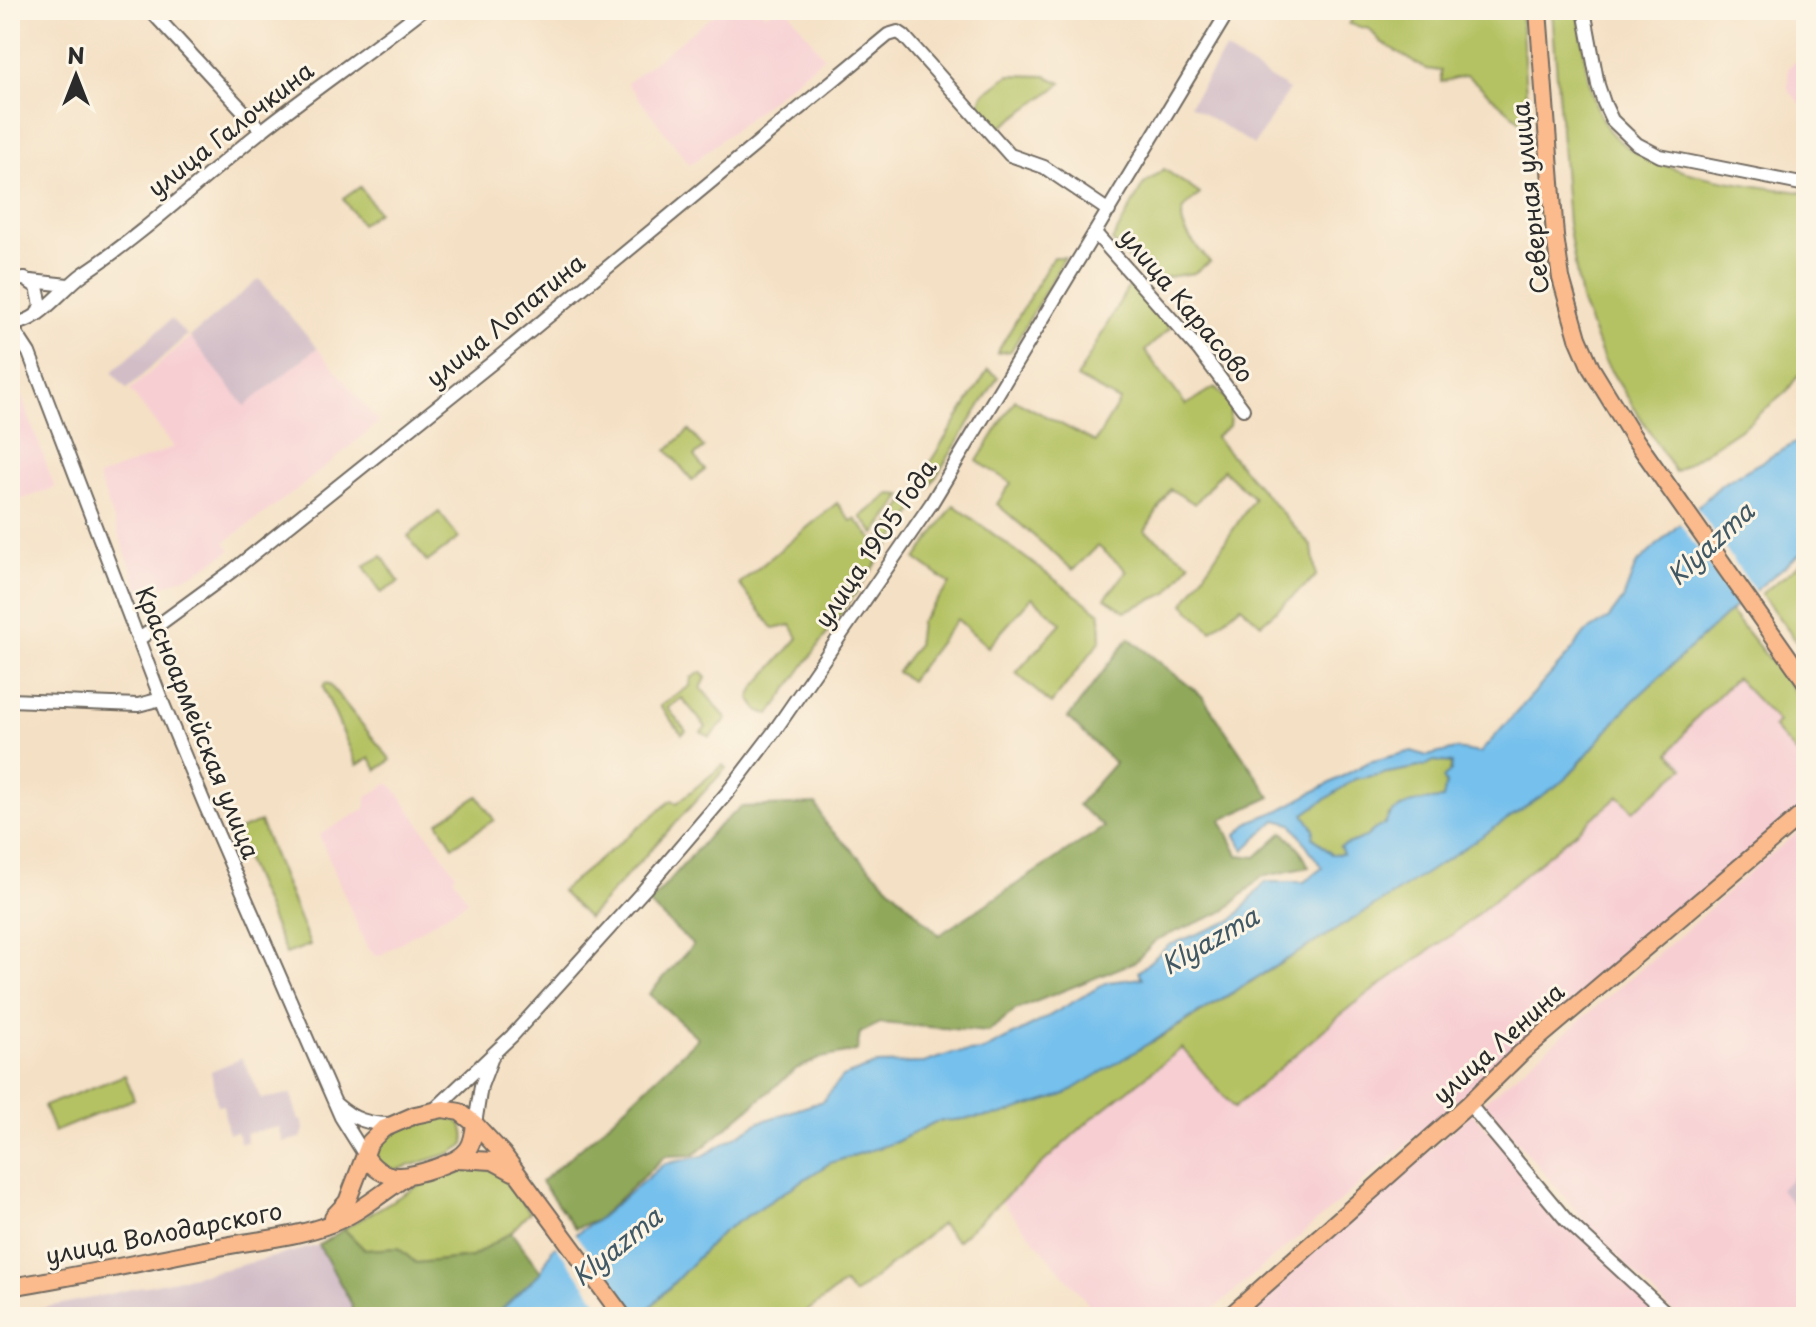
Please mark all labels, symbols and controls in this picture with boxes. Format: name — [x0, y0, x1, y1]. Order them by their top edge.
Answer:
north arrow — [36, 36, 116, 116]
text: N — [67, 38, 85, 71]
street label: улица Галочкина — [139, 52, 321, 205]
street label: Северная улица — [1501, 100, 1557, 296]
street label: улица Карасово — [1112, 219, 1263, 390]
street label: улица Лопатина — [417, 244, 592, 395]
street label: улица 1905 Года — [804, 451, 944, 634]
water label: Klyazma — [1658, 492, 1763, 594]
street label: Красноармейская улица — [128, 581, 270, 864]
water label: Klyazma — [1153, 896, 1266, 983]
street label: улица Ленина — [1424, 973, 1572, 1112]
street label: улица Володарского — [42, 1191, 285, 1273]
water label: Klyazma — [562, 1197, 670, 1295]

